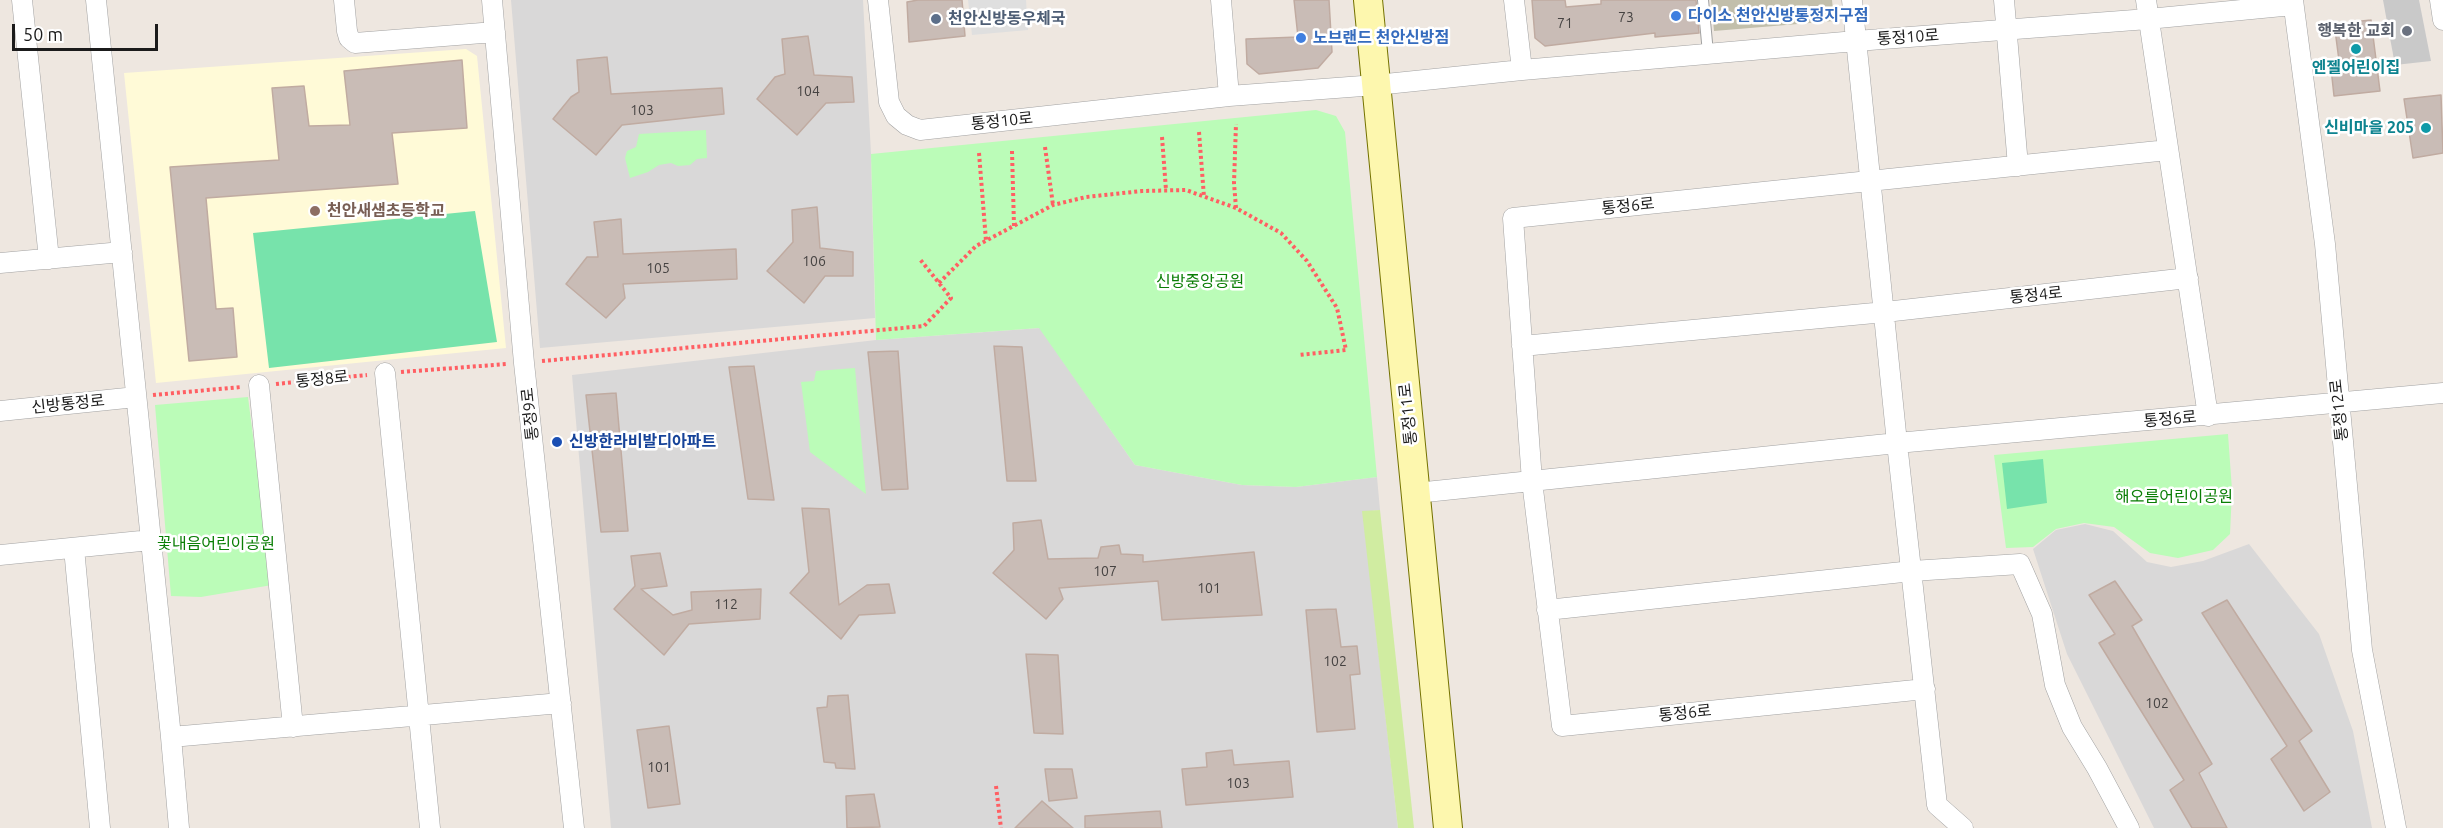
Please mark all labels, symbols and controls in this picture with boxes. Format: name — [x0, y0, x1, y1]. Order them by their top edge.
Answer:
place label: 다이소 천안신방통정지구점 — [1688, 6, 1868, 26]
place label: 천안신방동우체국 — [948, 9, 1066, 29]
house number: 73 — [1618, 9, 1634, 25]
marker: 다이소 천안신방통정지구점 — [1669, 9, 1683, 23]
scale bar — [15, 12, 160, 50]
marker: 천안신방동우체국 — [929, 12, 943, 26]
house number: 71 — [1557, 15, 1573, 31]
place label: 행복한 교회 — [2318, 21, 2395, 41]
text: 50 m — [23, 24, 63, 44]
marker: 행복한 교회 — [2400, 24, 2414, 38]
street label: 통정10로 — [1876, 25, 1940, 49]
place label: 노브랜드 천안신방점 — [1313, 28, 1449, 48]
marker: 노브랜드 천안신방점 — [1294, 31, 1308, 45]
marker: 엔젤어린이집 — [2349, 42, 2363, 56]
place label: 엔젤어린이집 — [2312, 58, 2400, 78]
house number: 104 — [796, 83, 820, 99]
house number: 103 — [630, 102, 654, 118]
street label: 통정10로 — [970, 108, 1034, 134]
place label: 신비마을 205 — [2324, 118, 2414, 138]
marker: 신비마을 205 — [2419, 121, 2433, 135]
street label: 통정6로 — [1601, 194, 1655, 218]
place label: 천안새샘초등학교 — [327, 201, 445, 221]
marker: 천안새샘초등학교 — [308, 204, 322, 218]
house number: 106 — [802, 253, 826, 269]
house number: 105 — [646, 260, 670, 276]
park label: 신방중앙공원 — [1156, 272, 1244, 292]
street label: 통정4로 — [2009, 283, 2063, 307]
street label: 통정8로 — [295, 367, 349, 391]
street label: 통정12로 — [2326, 378, 2352, 442]
street label: 통정11로 — [1395, 382, 1421, 446]
street label: 통정9로 — [518, 387, 542, 441]
street label: 신방통정로 — [30, 391, 106, 417]
street label: 통정6로 — [2143, 407, 2197, 431]
place label: 신방한라비발디아파트 — [569, 432, 716, 452]
marker: 신방한라비발디아파트 — [550, 435, 564, 449]
park label: 해오름어린이공원 — [2115, 487, 2233, 507]
park label: 꽃내음어린이공원 — [157, 534, 275, 554]
house number: 107 — [1093, 563, 1117, 579]
house number: 101 — [1197, 580, 1221, 596]
house number: 112 — [714, 596, 738, 612]
house number: 102 — [1323, 653, 1347, 669]
house number: 102 — [2145, 695, 2169, 711]
street label: 통정6로 — [1658, 701, 1712, 725]
house number: 101 — [647, 759, 671, 775]
house number: 103 — [1226, 775, 1250, 791]

